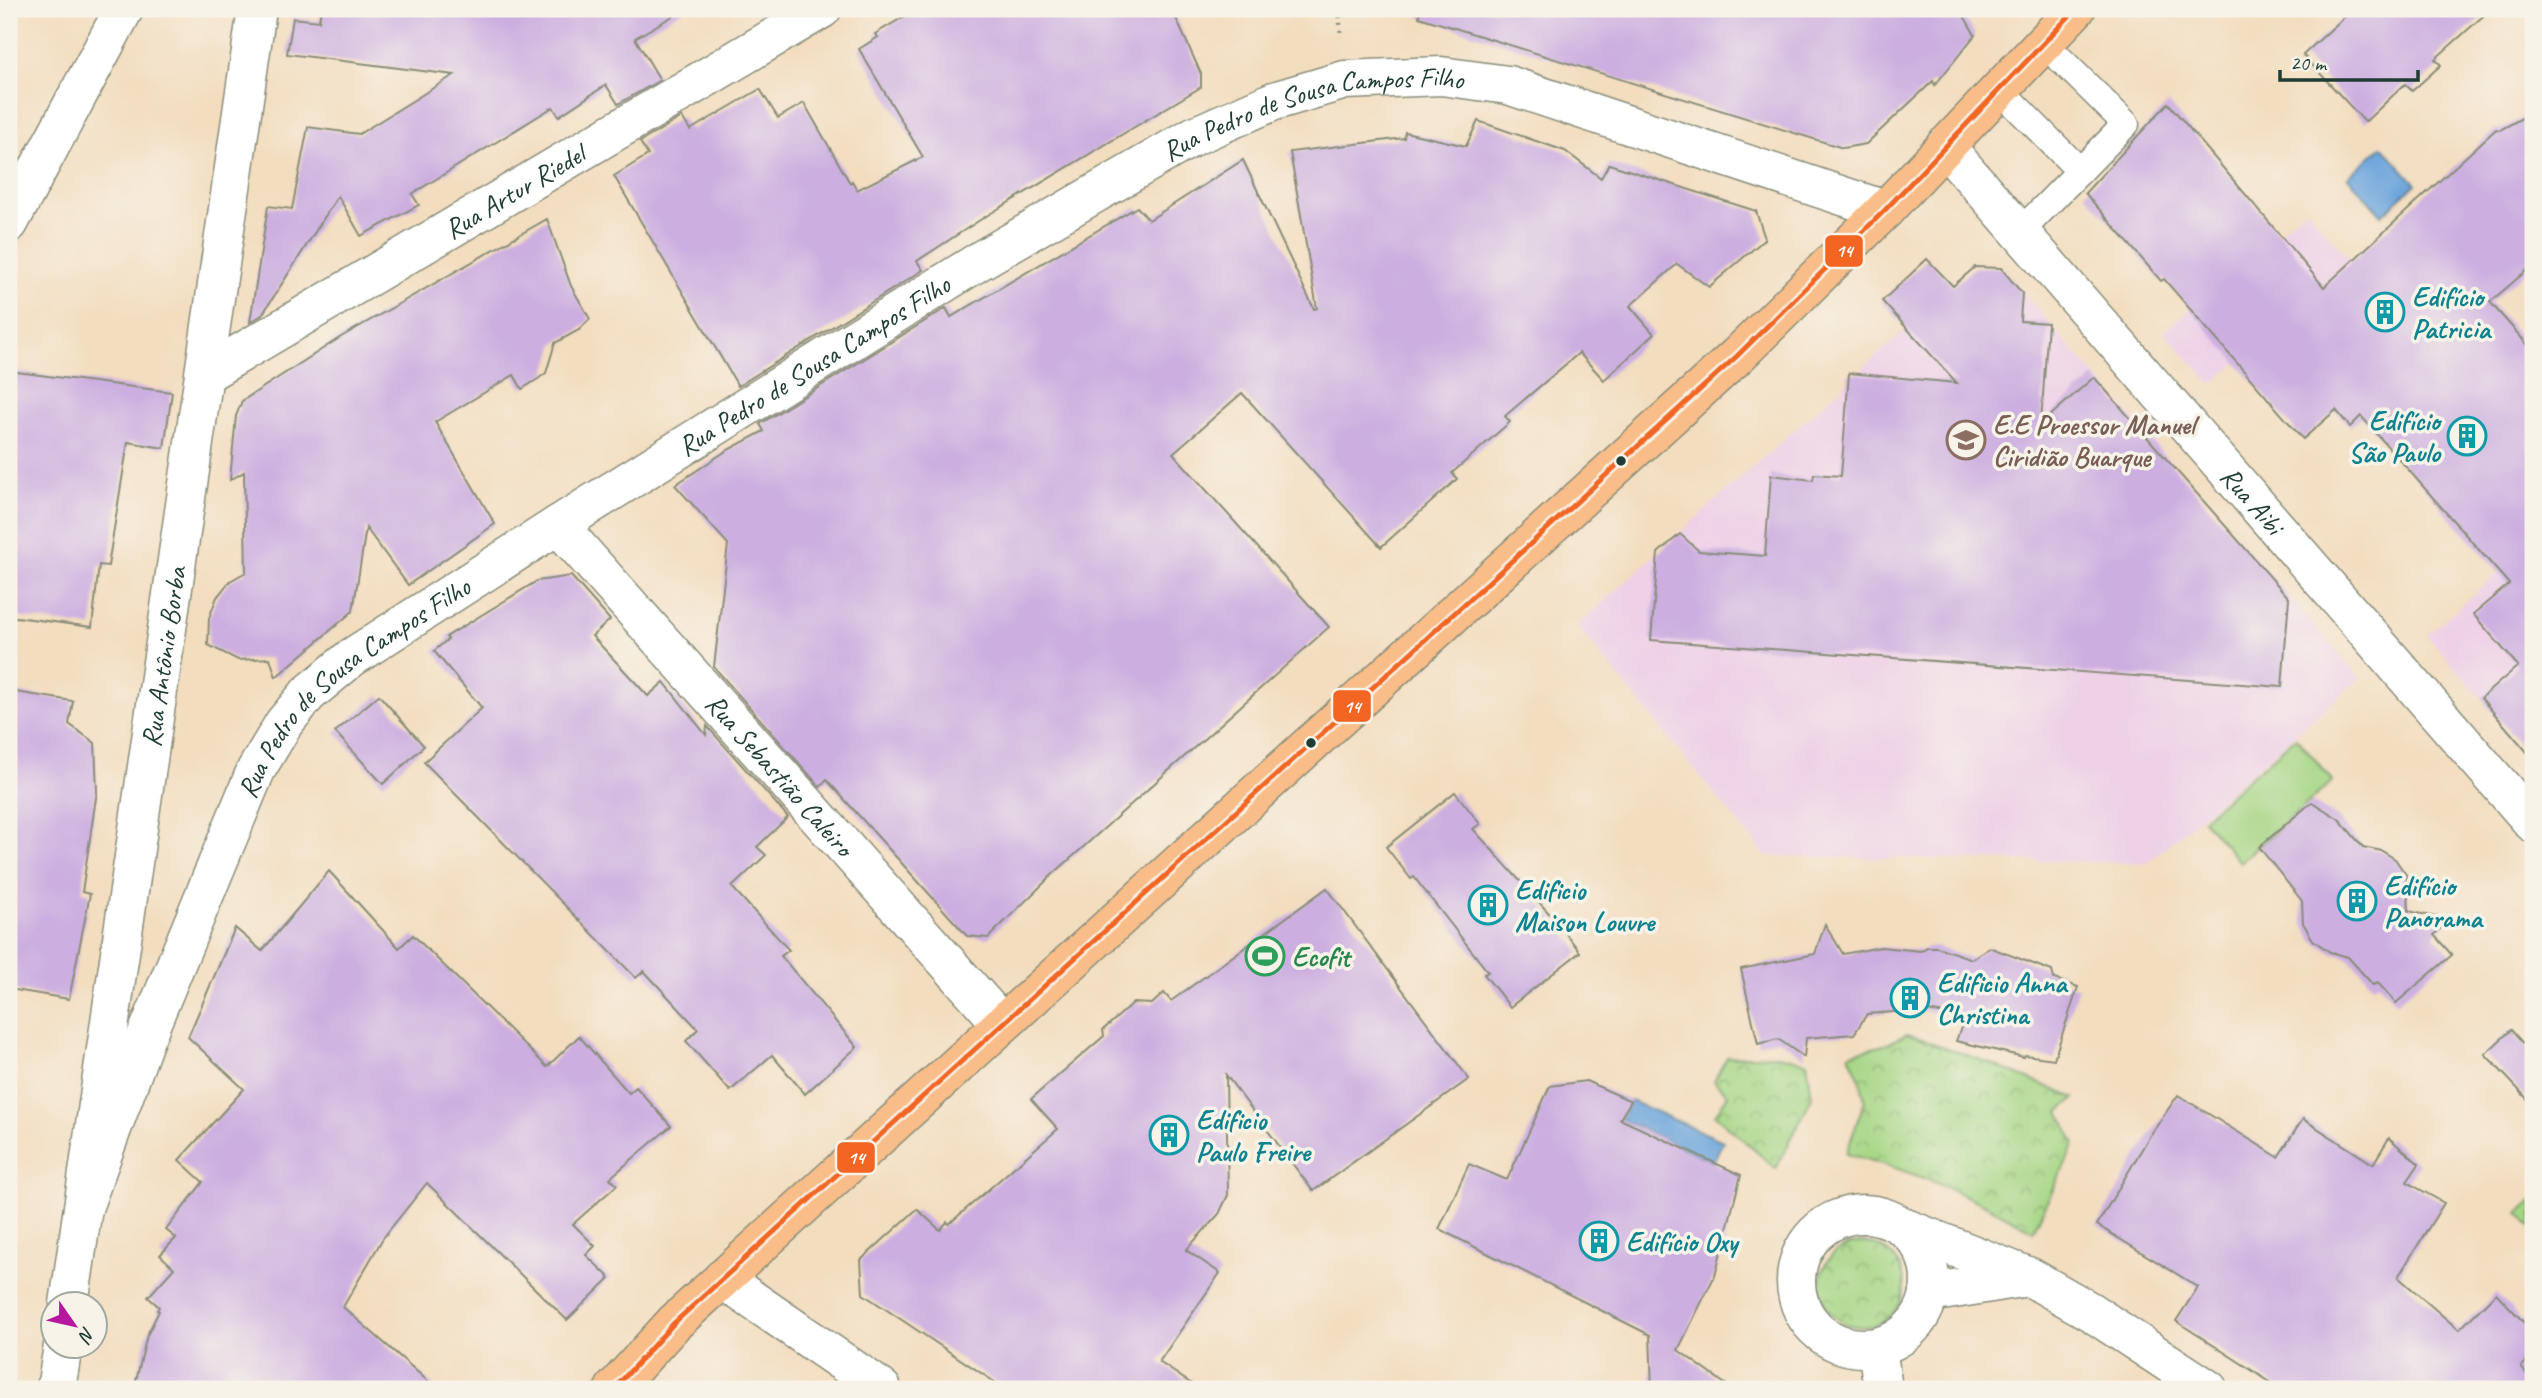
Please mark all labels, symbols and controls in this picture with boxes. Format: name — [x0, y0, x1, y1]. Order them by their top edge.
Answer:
scale bar — [2280, 38, 2418, 82]
text: 20 m — [2290, 50, 2328, 76]
street label: Rua Pedro de Sousa Campos Filho — [1155, 58, 1468, 168]
street label: Rua Artur Riedel — [437, 133, 595, 246]
line badge: 14 — [1824, 234, 1864, 268]
text: 14 — [1835, 239, 1855, 263]
street label: Rua Pedro de Sousa Campos Filho — [671, 265, 958, 463]
place label: Edifício Patricia — [2412, 279, 2492, 346]
building icon: Edifício Patricia — [2364, 291, 2406, 333]
place label: Edifício São Paulo — [2348, 403, 2443, 470]
place label: E.E Proessor Manuel Ciridião Buarque — [1993, 407, 2200, 474]
building icon: Edifício São Paulo — [2446, 415, 2488, 457]
school or university icon: E.E Proessor Manuel Ciridião Buarque — [1945, 419, 1987, 461]
unlabelled marker — [1614, 454, 1628, 468]
street label: Rua Aibi — [2213, 459, 2294, 544]
street label: Rua Antônio Borba — [133, 563, 194, 749]
street label: Rua Pedro de Sousa Campos Filho — [229, 568, 478, 803]
street label: Rua Sebastião Caleiro — [698, 686, 864, 865]
line badge: 14 — [1332, 689, 1372, 723]
text: 14 — [1343, 695, 1363, 719]
unlabelled marker — [1304, 736, 1318, 750]
place label: Edifício Panorama — [2384, 868, 2484, 935]
place label: Edificio Maison Louvre — [1515, 872, 1657, 939]
building icon: Edifício Panorama — [2336, 880, 2378, 922]
building icon: Edificio Maison Louvre — [1467, 884, 1509, 926]
sports icon: Ecofit — [1244, 935, 1286, 977]
place label: Ecofit — [1292, 939, 1353, 974]
place label: Edificio Anna Christina — [1937, 965, 2069, 1032]
building icon: Edificio Anna Christina — [1889, 977, 1931, 1019]
place label: Edificio Paulo Freire — [1196, 1102, 1312, 1169]
building icon: Edificio Paulo Freire — [1148, 1114, 1190, 1156]
line badge: 14 — [836, 1141, 876, 1174]
text: 14 — [847, 1146, 867, 1170]
building icon: Edifício Oxy — [1578, 1220, 1620, 1262]
place label: Edifício Oxy — [1626, 1224, 1741, 1259]
north arrow — [38, 1290, 108, 1360]
text: N — [72, 1322, 101, 1348]

